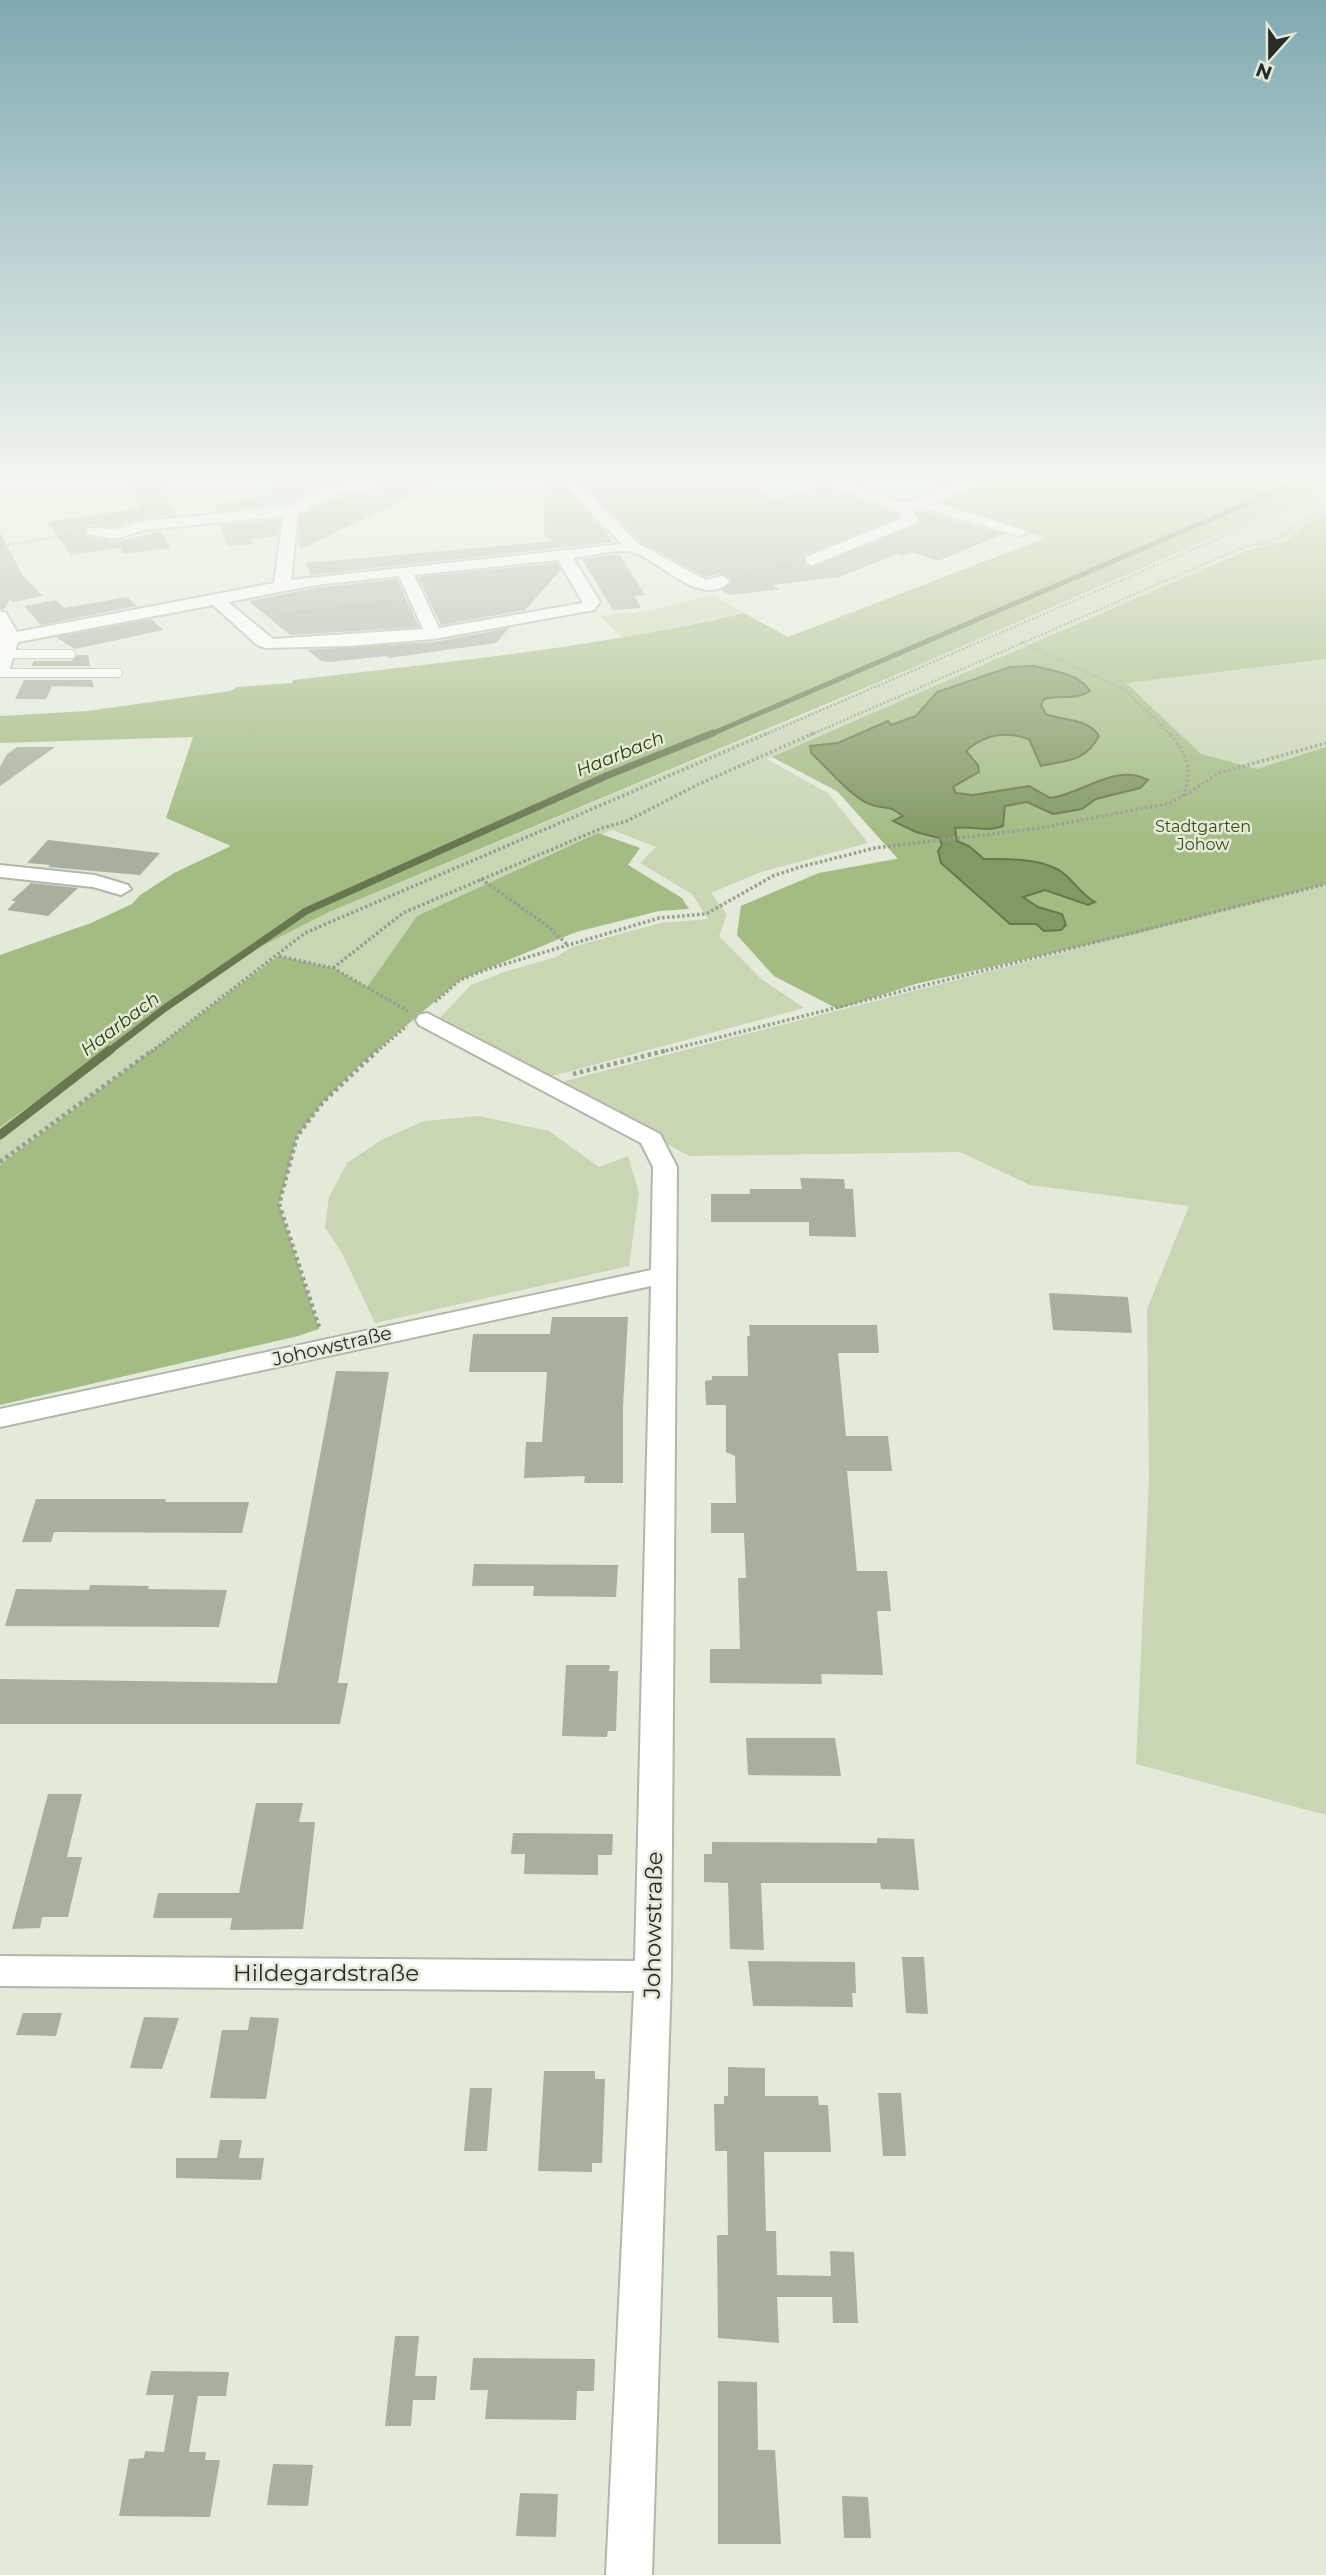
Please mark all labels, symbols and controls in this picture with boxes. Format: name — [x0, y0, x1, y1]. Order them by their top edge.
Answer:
north arrow — [1235, 21, 1305, 91]
text: N — [1253, 58, 1275, 85]
water label: Haarbach — [573, 726, 667, 782]
park label: Stadtgarten Johow — [1155, 817, 1251, 854]
water label: Haarbach — [76, 987, 164, 1061]
street label: Johowstraße — [269, 1321, 394, 1371]
street label: Johowstraße — [638, 1851, 668, 2000]
street label: Hildegardstraße — [233, 1959, 419, 1987]

